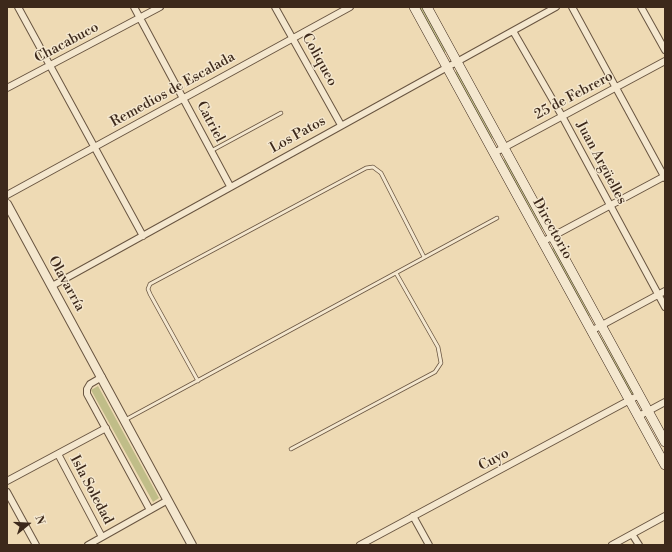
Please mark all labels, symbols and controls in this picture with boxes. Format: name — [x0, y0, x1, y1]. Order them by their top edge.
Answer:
street label: Chacabuco — [32, 19, 102, 67]
street label: Coliqueo — [298, 31, 340, 89]
street label: Remedios de Escalada — [108, 49, 238, 131]
street label: 25 de Febrero — [532, 68, 616, 124]
street label: Catriel — [192, 99, 228, 145]
street label: Los Patos — [267, 113, 329, 157]
street label: Juan Argüelles — [572, 119, 630, 207]
street label: Directorio — [528, 196, 576, 262]
street label: Olavarría — [44, 254, 88, 314]
street label: Cuyo — [476, 445, 512, 475]
street label: Isla Soledad — [66, 453, 116, 527]
north arrow — [8, 504, 48, 544]
text: N — [31, 514, 47, 527]

